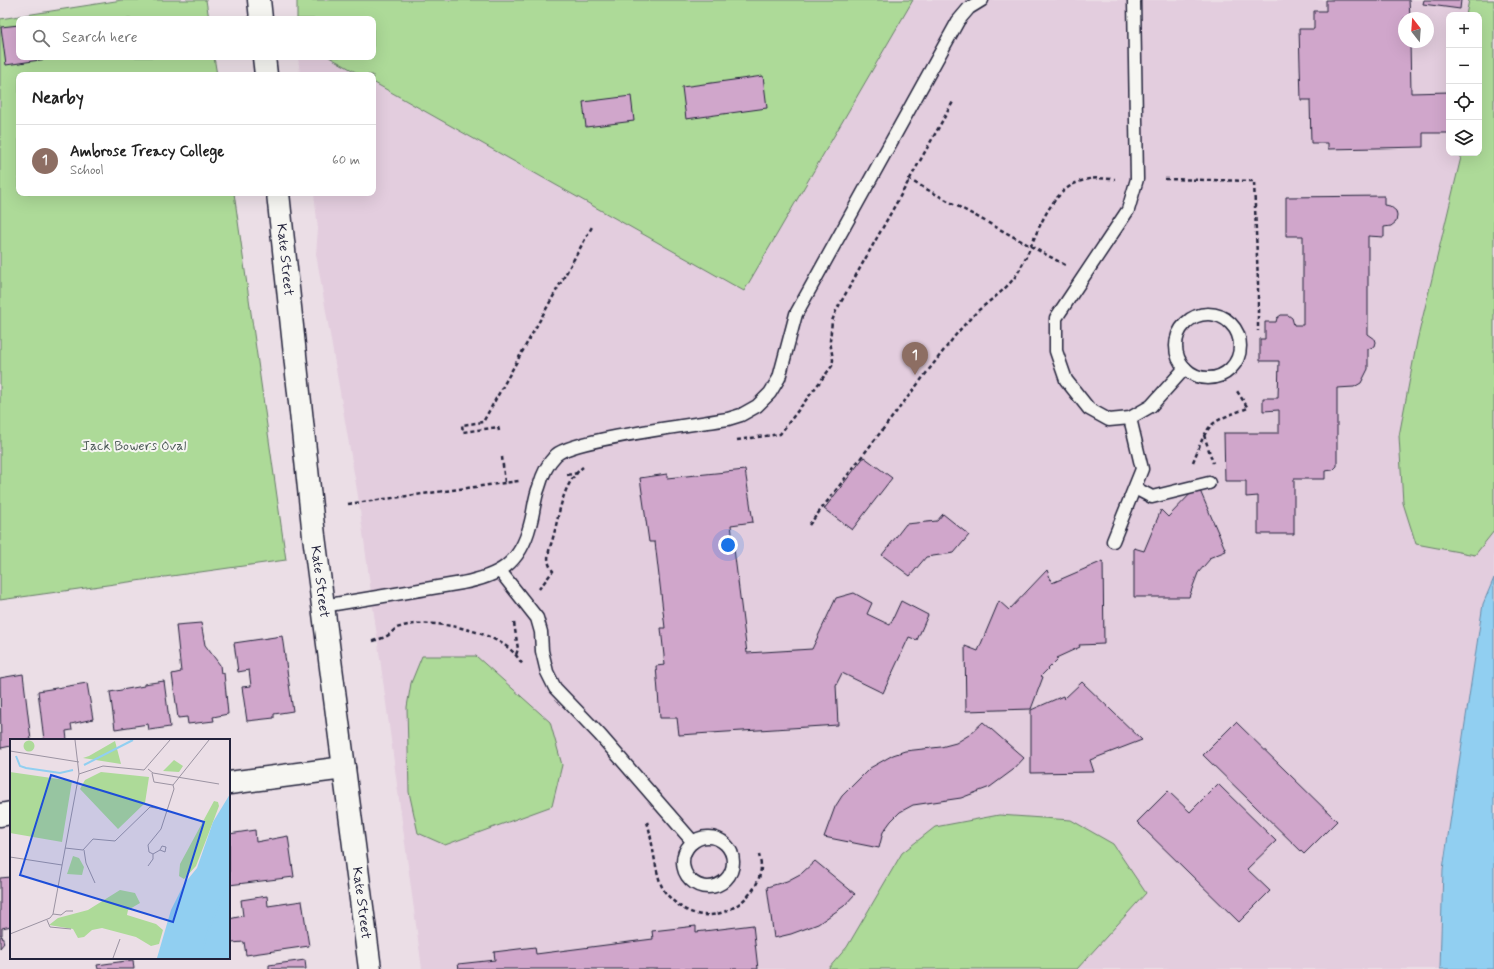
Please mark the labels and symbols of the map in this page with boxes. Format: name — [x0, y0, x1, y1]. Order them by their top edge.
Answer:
north arrow — [1398, 12, 1434, 48]
street label: Kate Street — [272, 223, 298, 297]
pin: 1 — [902, 342, 928, 375]
park label: Jack Bowers Oval — [82, 437, 186, 455]
your location — [718, 535, 738, 555]
street label: Kate Street — [306, 545, 334, 619]
inset map — [10, 739, 230, 959]
street label: Kate Street — [348, 866, 375, 941]

